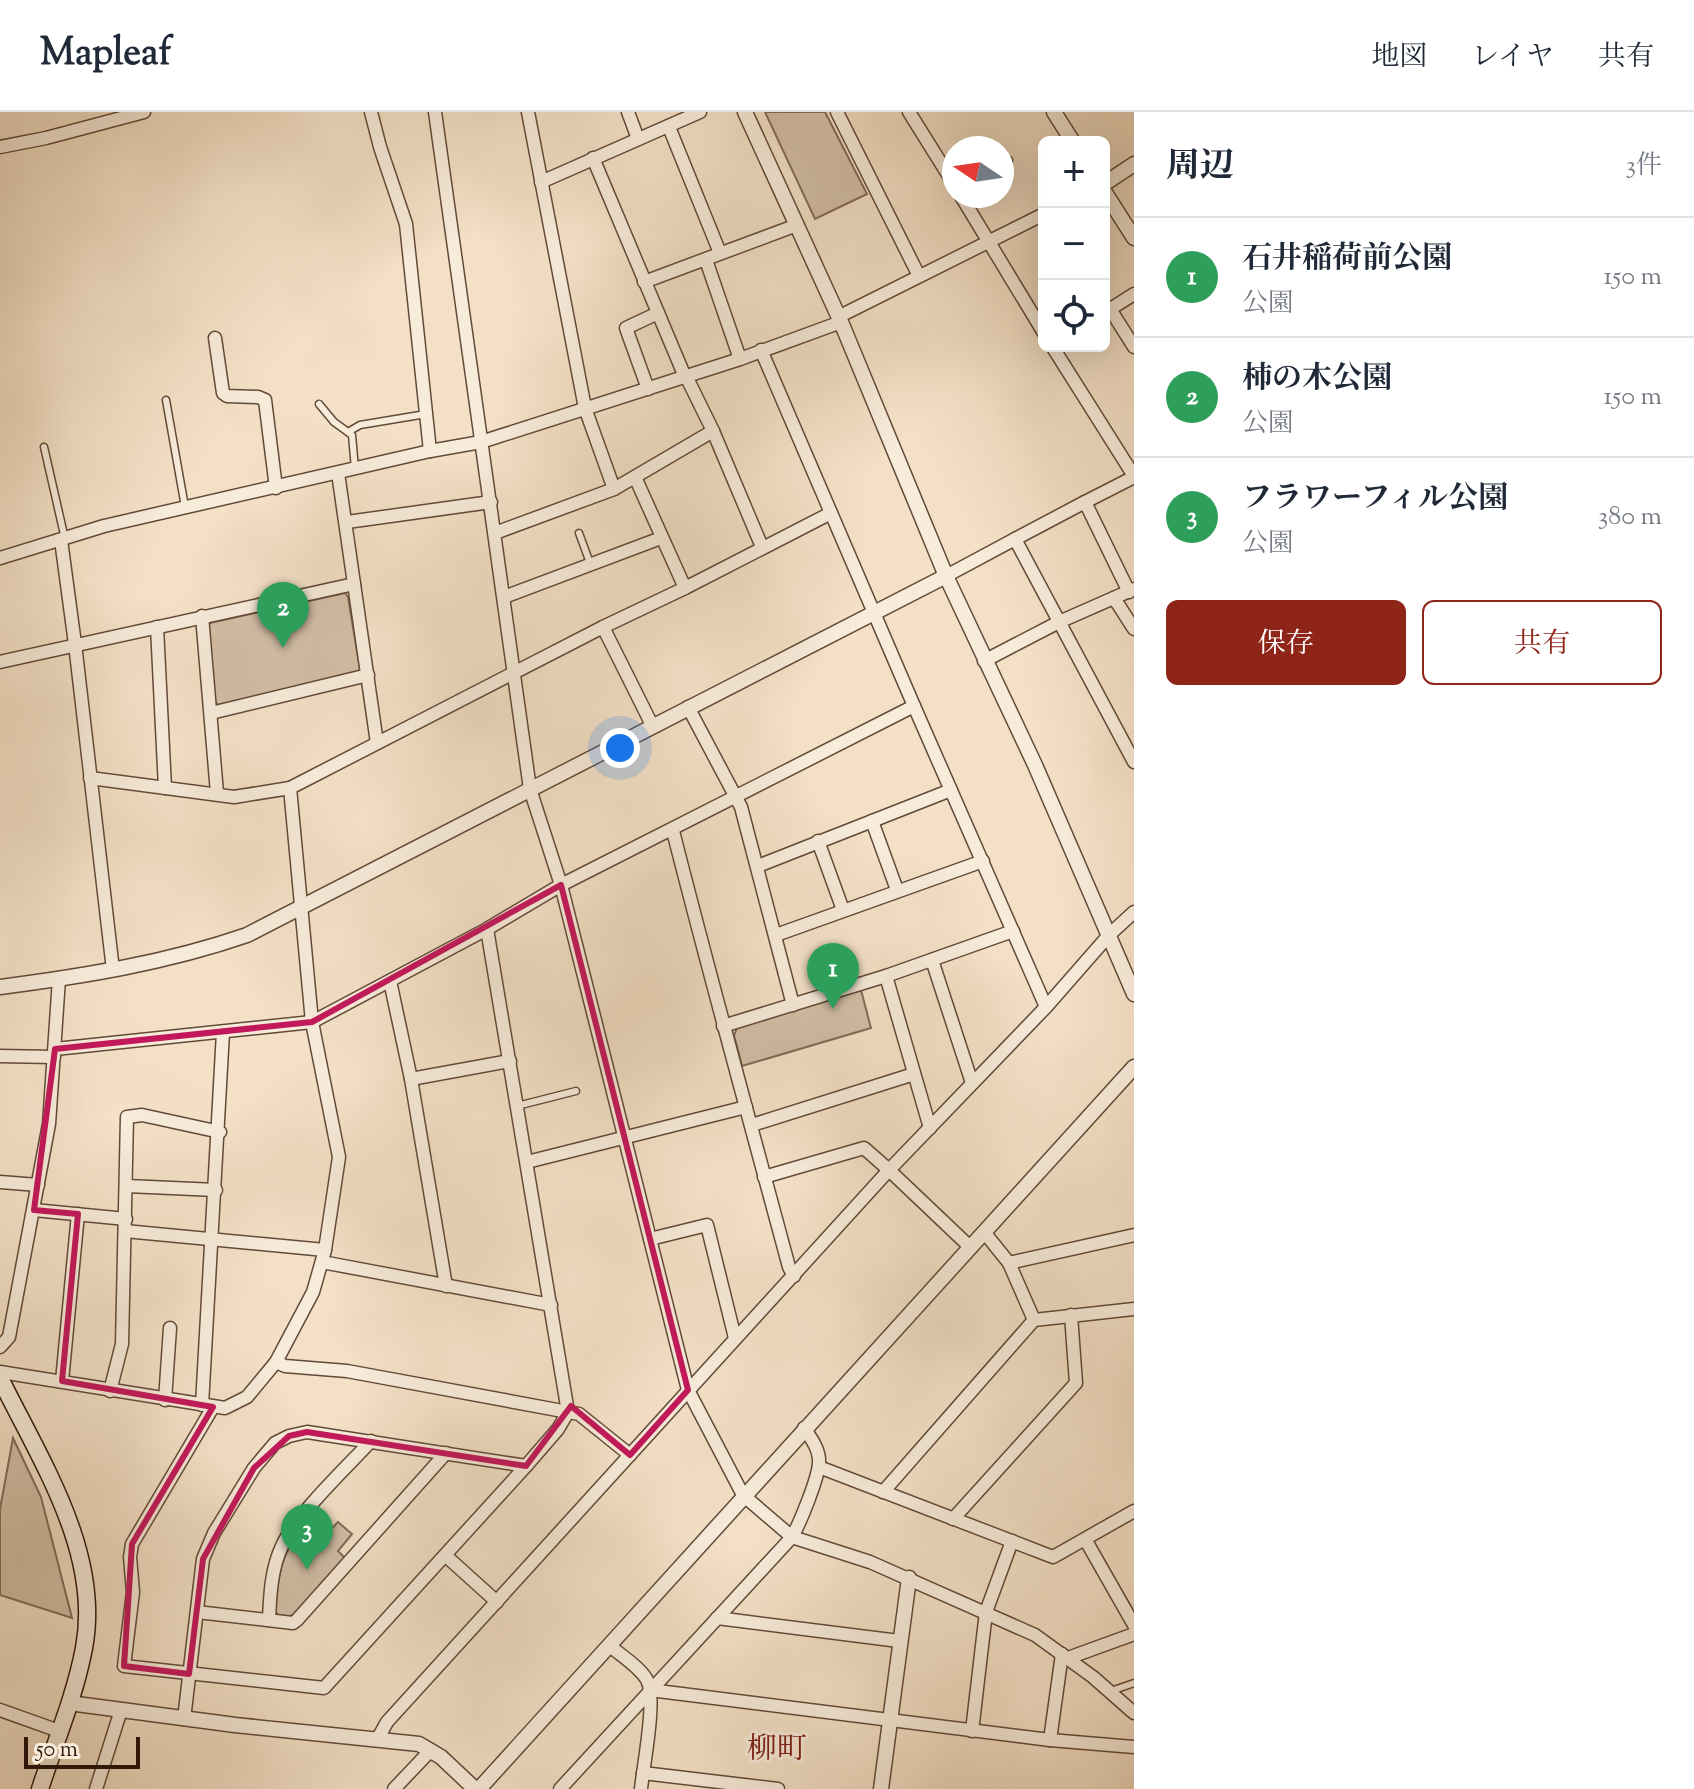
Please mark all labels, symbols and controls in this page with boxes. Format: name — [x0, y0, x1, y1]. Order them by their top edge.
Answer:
text: Mapleaf — [40, 28, 172, 82]
text: 地図 — [1371, 38, 1427, 78]
text: レイヤ — [1471, 38, 1554, 78]
text: 共有 — [1598, 38, 1654, 78]
north arrow — [942, 136, 1014, 208]
map controls — [1038, 136, 1110, 352]
button: + — [1038, 136, 1110, 208]
text: 周辺 — [1166, 143, 1234, 192]
text: 3件 — [1625, 148, 1662, 185]
button: − — [1038, 208, 1110, 280]
text: 石井稲荷前公園 — [1242, 238, 1452, 281]
text: 1 — [1188, 259, 1196, 296]
text: 150 m — [1603, 259, 1662, 296]
button: locate — [1038, 280, 1110, 352]
text: 公園 — [1242, 286, 1294, 323]
text: 柿の木公園 — [1242, 358, 1392, 401]
text: 2 — [1186, 379, 1198, 416]
text: 150 m — [1603, 379, 1662, 416]
text: 公園 — [1242, 406, 1294, 443]
text: フラワーフィル公園 — [1242, 478, 1508, 521]
text: 3 — [1187, 499, 1197, 536]
text: 380 m — [1598, 499, 1662, 536]
text: 公園 — [1242, 526, 1294, 563]
pin: 2 — [257, 582, 309, 648]
button: 保存 — [1166, 600, 1406, 685]
button: 共有 — [1422, 600, 1662, 685]
your location — [600, 728, 640, 768]
pin: 1 — [807, 943, 859, 1009]
pin: 3 — [281, 1504, 333, 1570]
district label: 柳町 — [747, 1729, 807, 1772]
scale bar — [24, 1733, 140, 1769]
text: 50 m — [36, 1735, 78, 1767]

